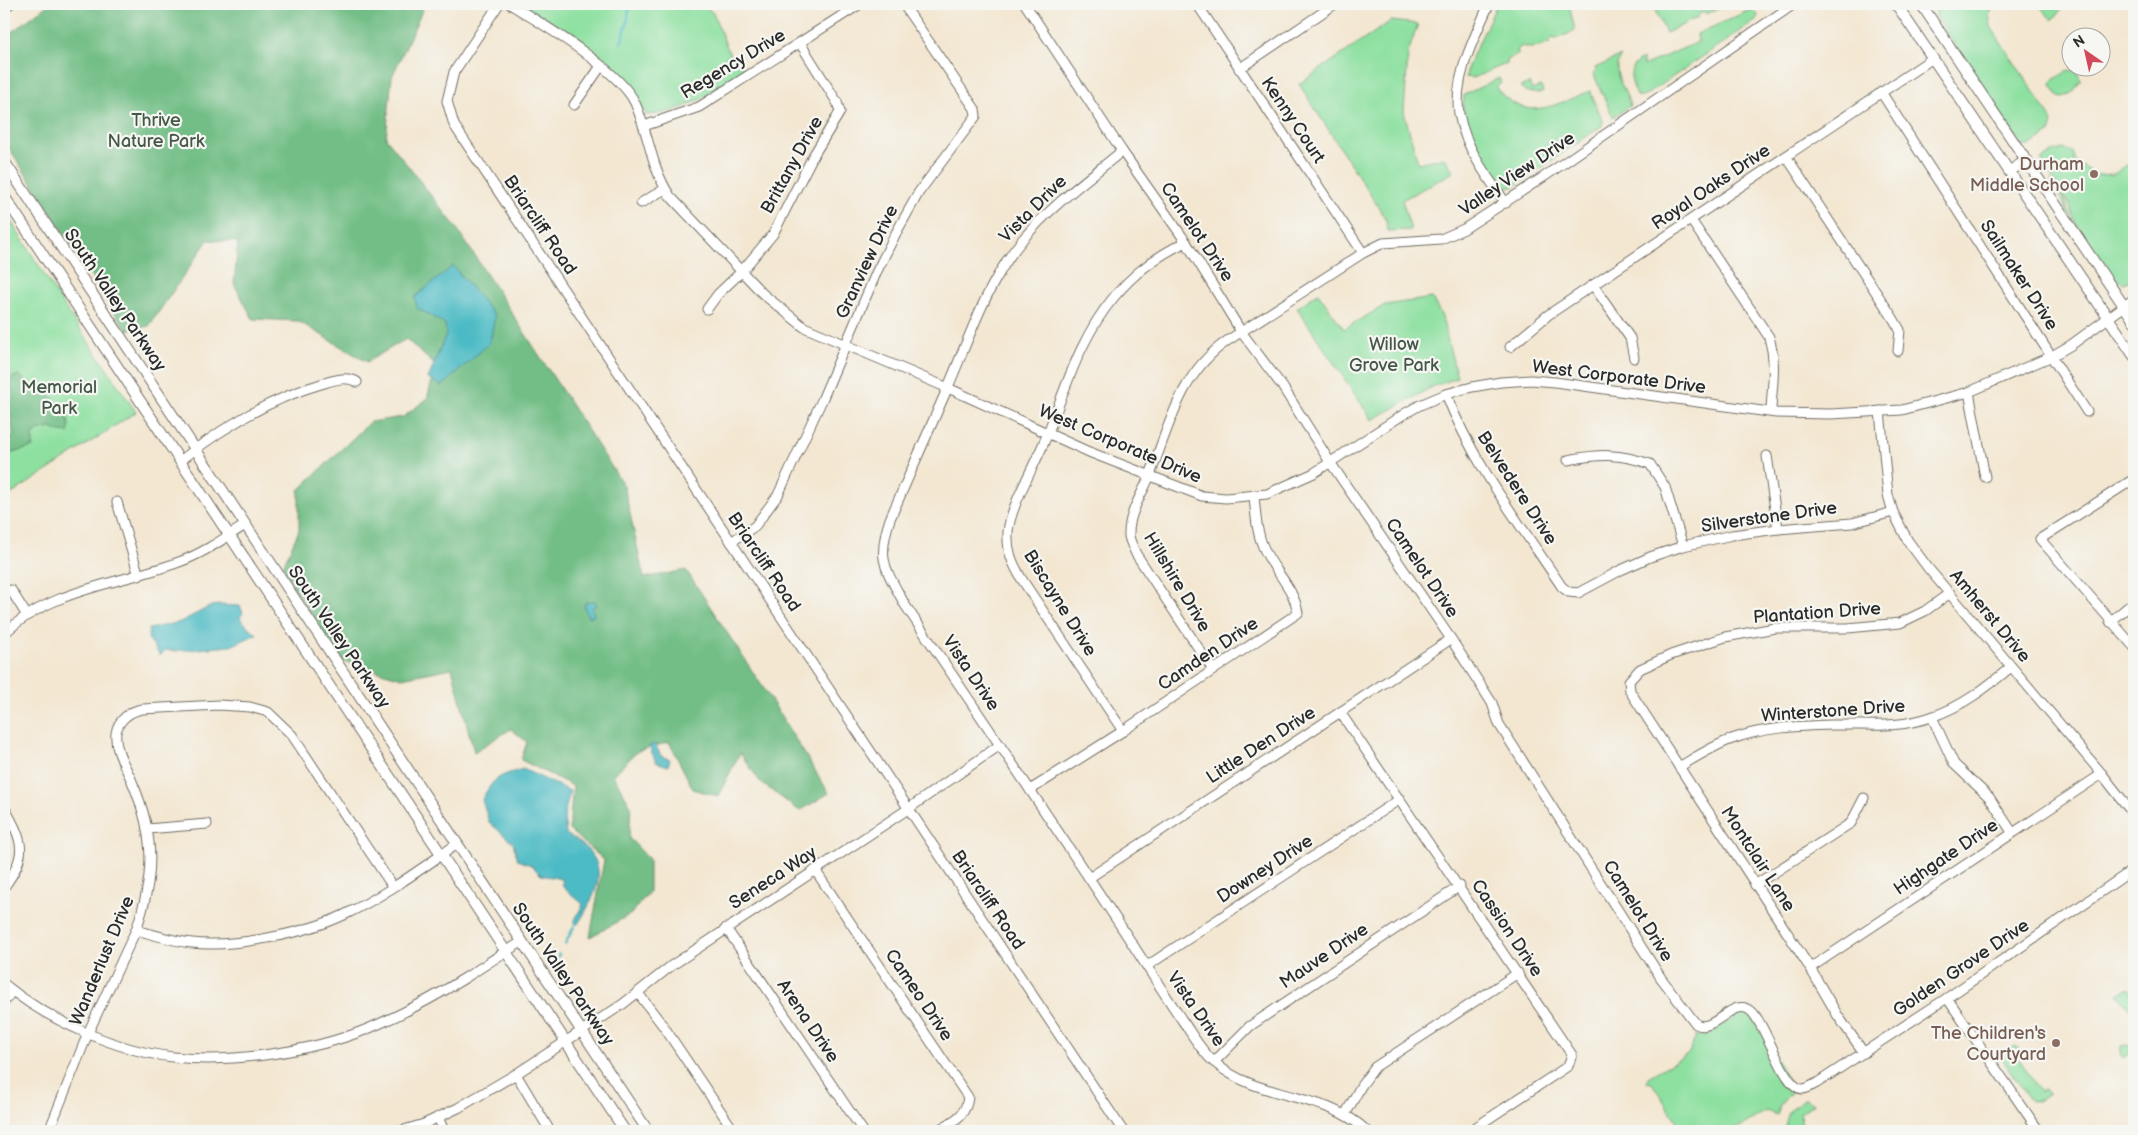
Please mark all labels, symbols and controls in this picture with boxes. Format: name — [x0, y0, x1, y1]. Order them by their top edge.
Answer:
street label: Regency Drive — [677, 24, 789, 103]
north arrow — [2060, 28, 2110, 78]
text: N — [2070, 32, 2088, 52]
street label: Kenny Court — [1257, 73, 1330, 167]
park label: Thrive Nature Park — [108, 110, 205, 152]
street label: Brittany Drive — [757, 112, 828, 217]
street label: Valley View Drive — [1455, 127, 1579, 220]
street label: Royal Oaks Drive — [1648, 140, 1774, 234]
place label: Durham Middle School — [1970, 154, 2084, 196]
marker: Durham Middle School — [2088, 168, 2100, 180]
street label: Briarcliff Road — [499, 171, 581, 279]
street label: Vista Drive — [995, 171, 1071, 247]
street label: Camelot Drive — [1156, 178, 1238, 286]
street label: Granview Drive — [832, 202, 903, 322]
street label: Sailmaker Drive — [1976, 216, 2063, 334]
street label: South Valley Parkway — [60, 225, 171, 376]
park label: Willow Grove Park — [1349, 334, 1439, 376]
street label: West Corporate Drive — [1531, 356, 1707, 398]
park label: Memorial Park — [21, 377, 97, 419]
street label: West Corporate Drive — [1035, 400, 1205, 488]
street label: Belvedere Drive — [1472, 427, 1562, 549]
street label: Silverstone Drive — [1700, 497, 1839, 537]
street label: Briarcliff Road — [723, 508, 805, 616]
street label: Camelot Drive — [1381, 514, 1463, 622]
street label: Hillshire Drive — [1139, 528, 1215, 636]
street label: Biscayne Drive — [1019, 546, 1101, 660]
street label: South Valley Parkway — [284, 562, 395, 713]
street label: Amherst Drive — [1945, 565, 2035, 667]
street label: Plantation Drive — [1752, 598, 1882, 628]
street label: Camden Drive — [1154, 613, 1262, 695]
street label: Vista Drive — [938, 631, 1004, 715]
street label: Winterstone Drive — [1760, 695, 1906, 727]
street label: Little Den Drive — [1202, 702, 1320, 788]
street label: Montclair Lane — [1716, 803, 1800, 916]
street label: Highgate Drive — [1890, 814, 2002, 900]
street label: Downey Drive — [1213, 830, 1317, 908]
street label: Seneca Way — [725, 841, 821, 914]
street label: Briarcliff Road — [947, 846, 1029, 954]
street label: Camelot Drive — [1599, 857, 1678, 966]
street label: Cassion Drive — [1467, 875, 1547, 981]
street label: Wanderlust Drive — [65, 893, 139, 1029]
street label: South Valley Parkway — [508, 899, 619, 1050]
street label: Golden Grove Drive — [1889, 914, 2033, 1021]
street label: Mauve Drive — [1276, 919, 1372, 993]
street label: Cameo Drive — [881, 945, 958, 1045]
street label: Vista Drive — [1163, 968, 1230, 1051]
street label: Arena Drive — [773, 976, 844, 1067]
place label: The Children's Courtyard — [1931, 1023, 2046, 1065]
marker: The Children's Courtyard — [2050, 1037, 2062, 1049]

